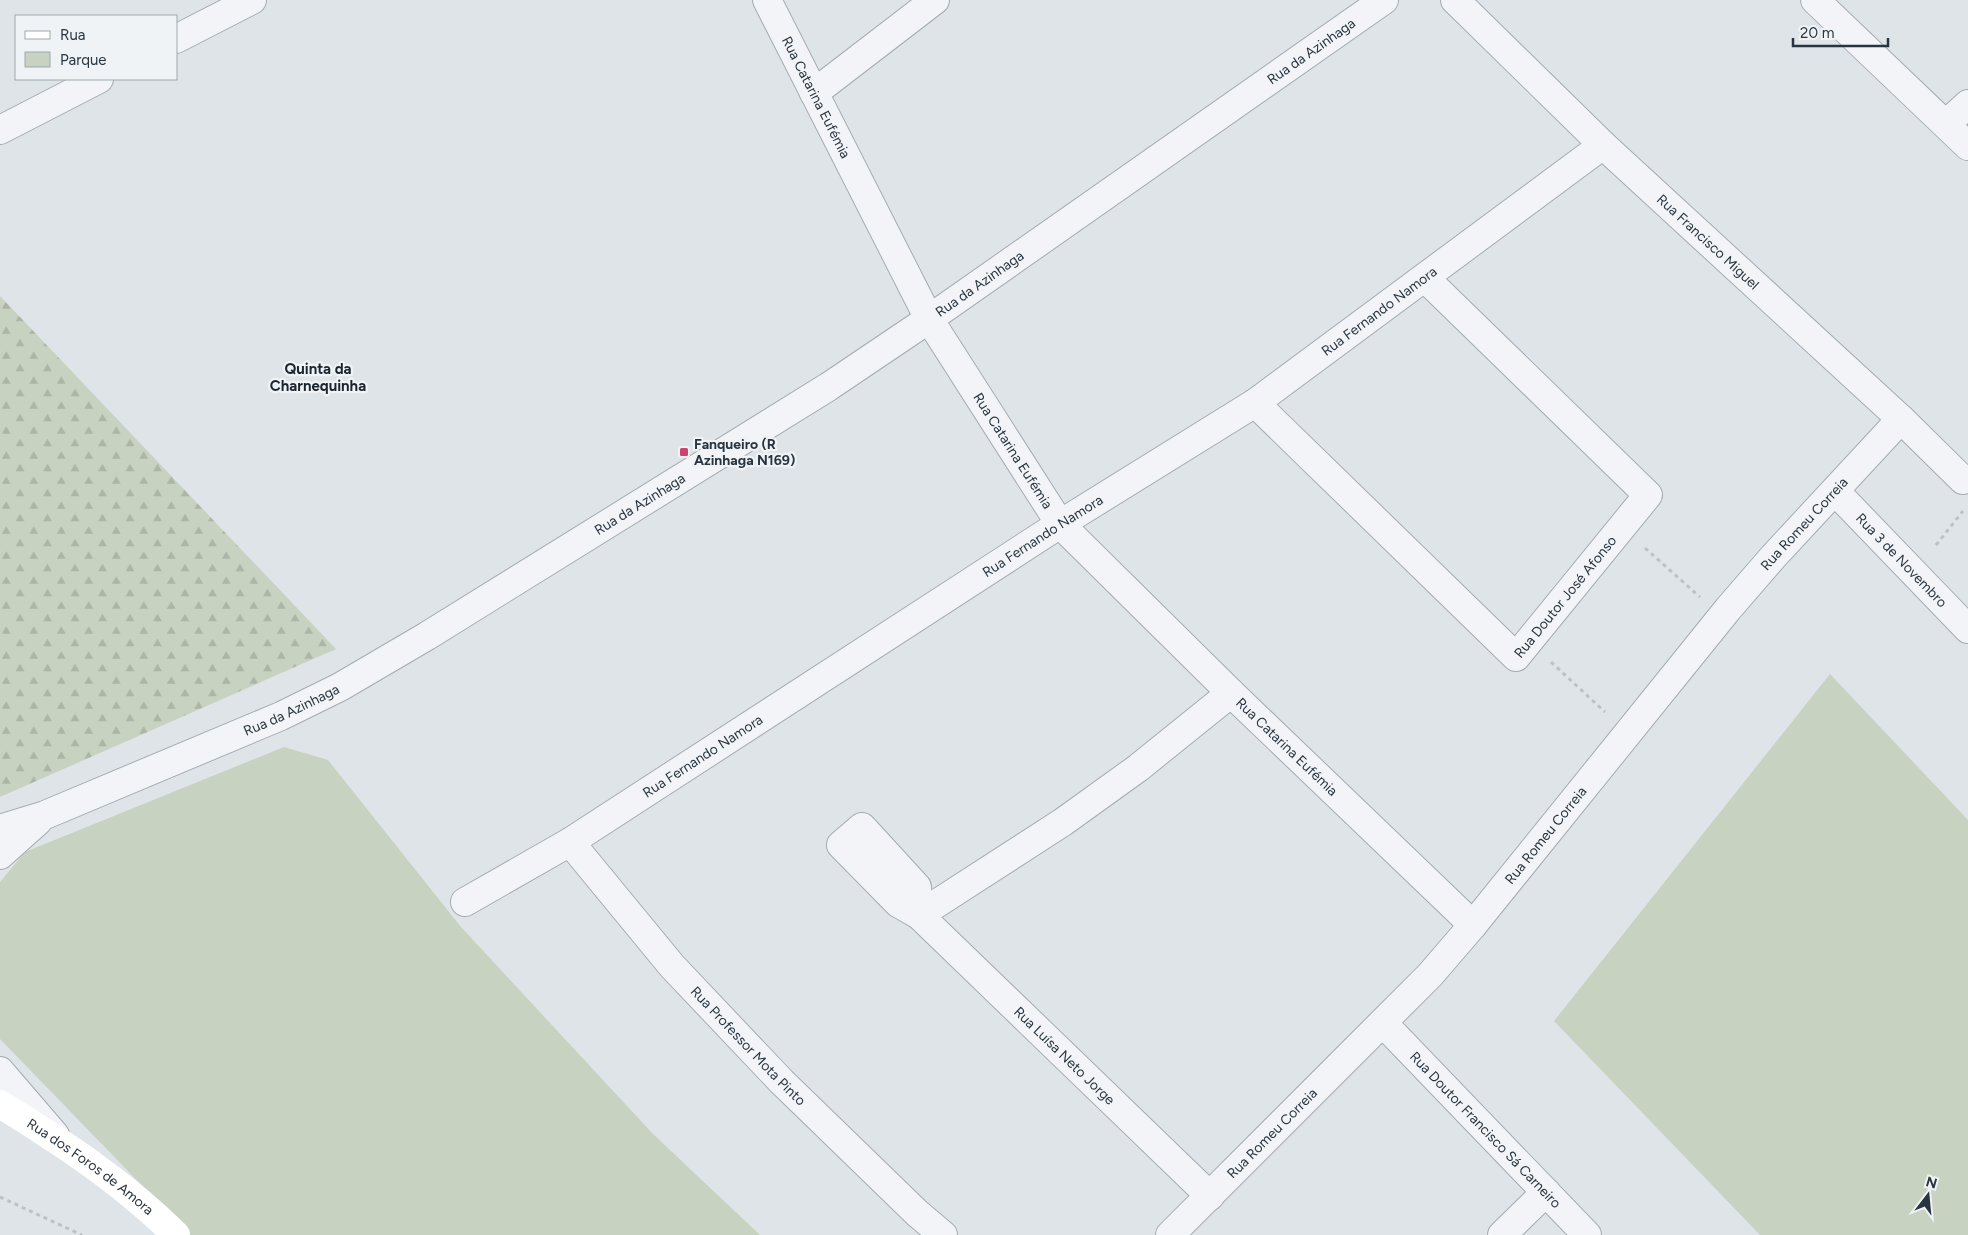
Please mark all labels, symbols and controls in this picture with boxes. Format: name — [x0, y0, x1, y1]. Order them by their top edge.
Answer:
street label: Rua da Azinhaga — [1264, 14, 1358, 88]
legend — [15, 15, 178, 80]
scale bar — [1793, 15, 1888, 47]
text: 20 m — [1800, 24, 1834, 42]
text: Rua — [60, 26, 85, 44]
street label: Rua Catarina Eufémia — [778, 33, 854, 161]
text: Parque — [60, 51, 107, 69]
street label: Rua Francisco Miguel — [1654, 190, 1763, 293]
street label: Rua da Azinhaga — [932, 247, 1027, 320]
street label: Rua Fernando Namora — [1318, 263, 1440, 359]
district label: Quinta da Charnequinha — [270, 360, 366, 395]
street label: Rua Catarina Eufémia — [970, 389, 1056, 512]
place label: Fanqueiro (R Azinhaga N169) — [694, 436, 795, 469]
marker: Fanqueiro (R Azinhaga N169) — [678, 446, 690, 458]
street label: Rua da Azinhaga — [591, 469, 688, 539]
street label: Rua Romeu Correia — [1757, 474, 1851, 574]
street label: Rua Fernando Namora — [979, 491, 1106, 581]
street label: Rua 3 de Novembro — [1852, 510, 1951, 611]
street label: Rua Doutor José Afonso — [1510, 532, 1620, 661]
street label: Rua da Azinhaga — [241, 680, 342, 739]
street label: Rua Catarina Eufémia — [1233, 694, 1341, 799]
street label: Rua Fernando Namora — [639, 711, 766, 801]
street label: Rua Romeu Correia — [1501, 783, 1590, 888]
street label: Rua Professor Mota Pinto — [687, 983, 809, 1109]
street label: Rua Luísa Neto Jorge — [1010, 1003, 1119, 1108]
street label: Rua Doutor Francisco Sá Carneiro — [1406, 1048, 1565, 1211]
street label: Rua Romeu Correia — [1223, 1084, 1321, 1182]
street label: Rua dos Foros de Amora — [24, 1115, 157, 1218]
north arrow — [1903, 1170, 1953, 1220]
text: N — [1924, 1173, 1939, 1193]

